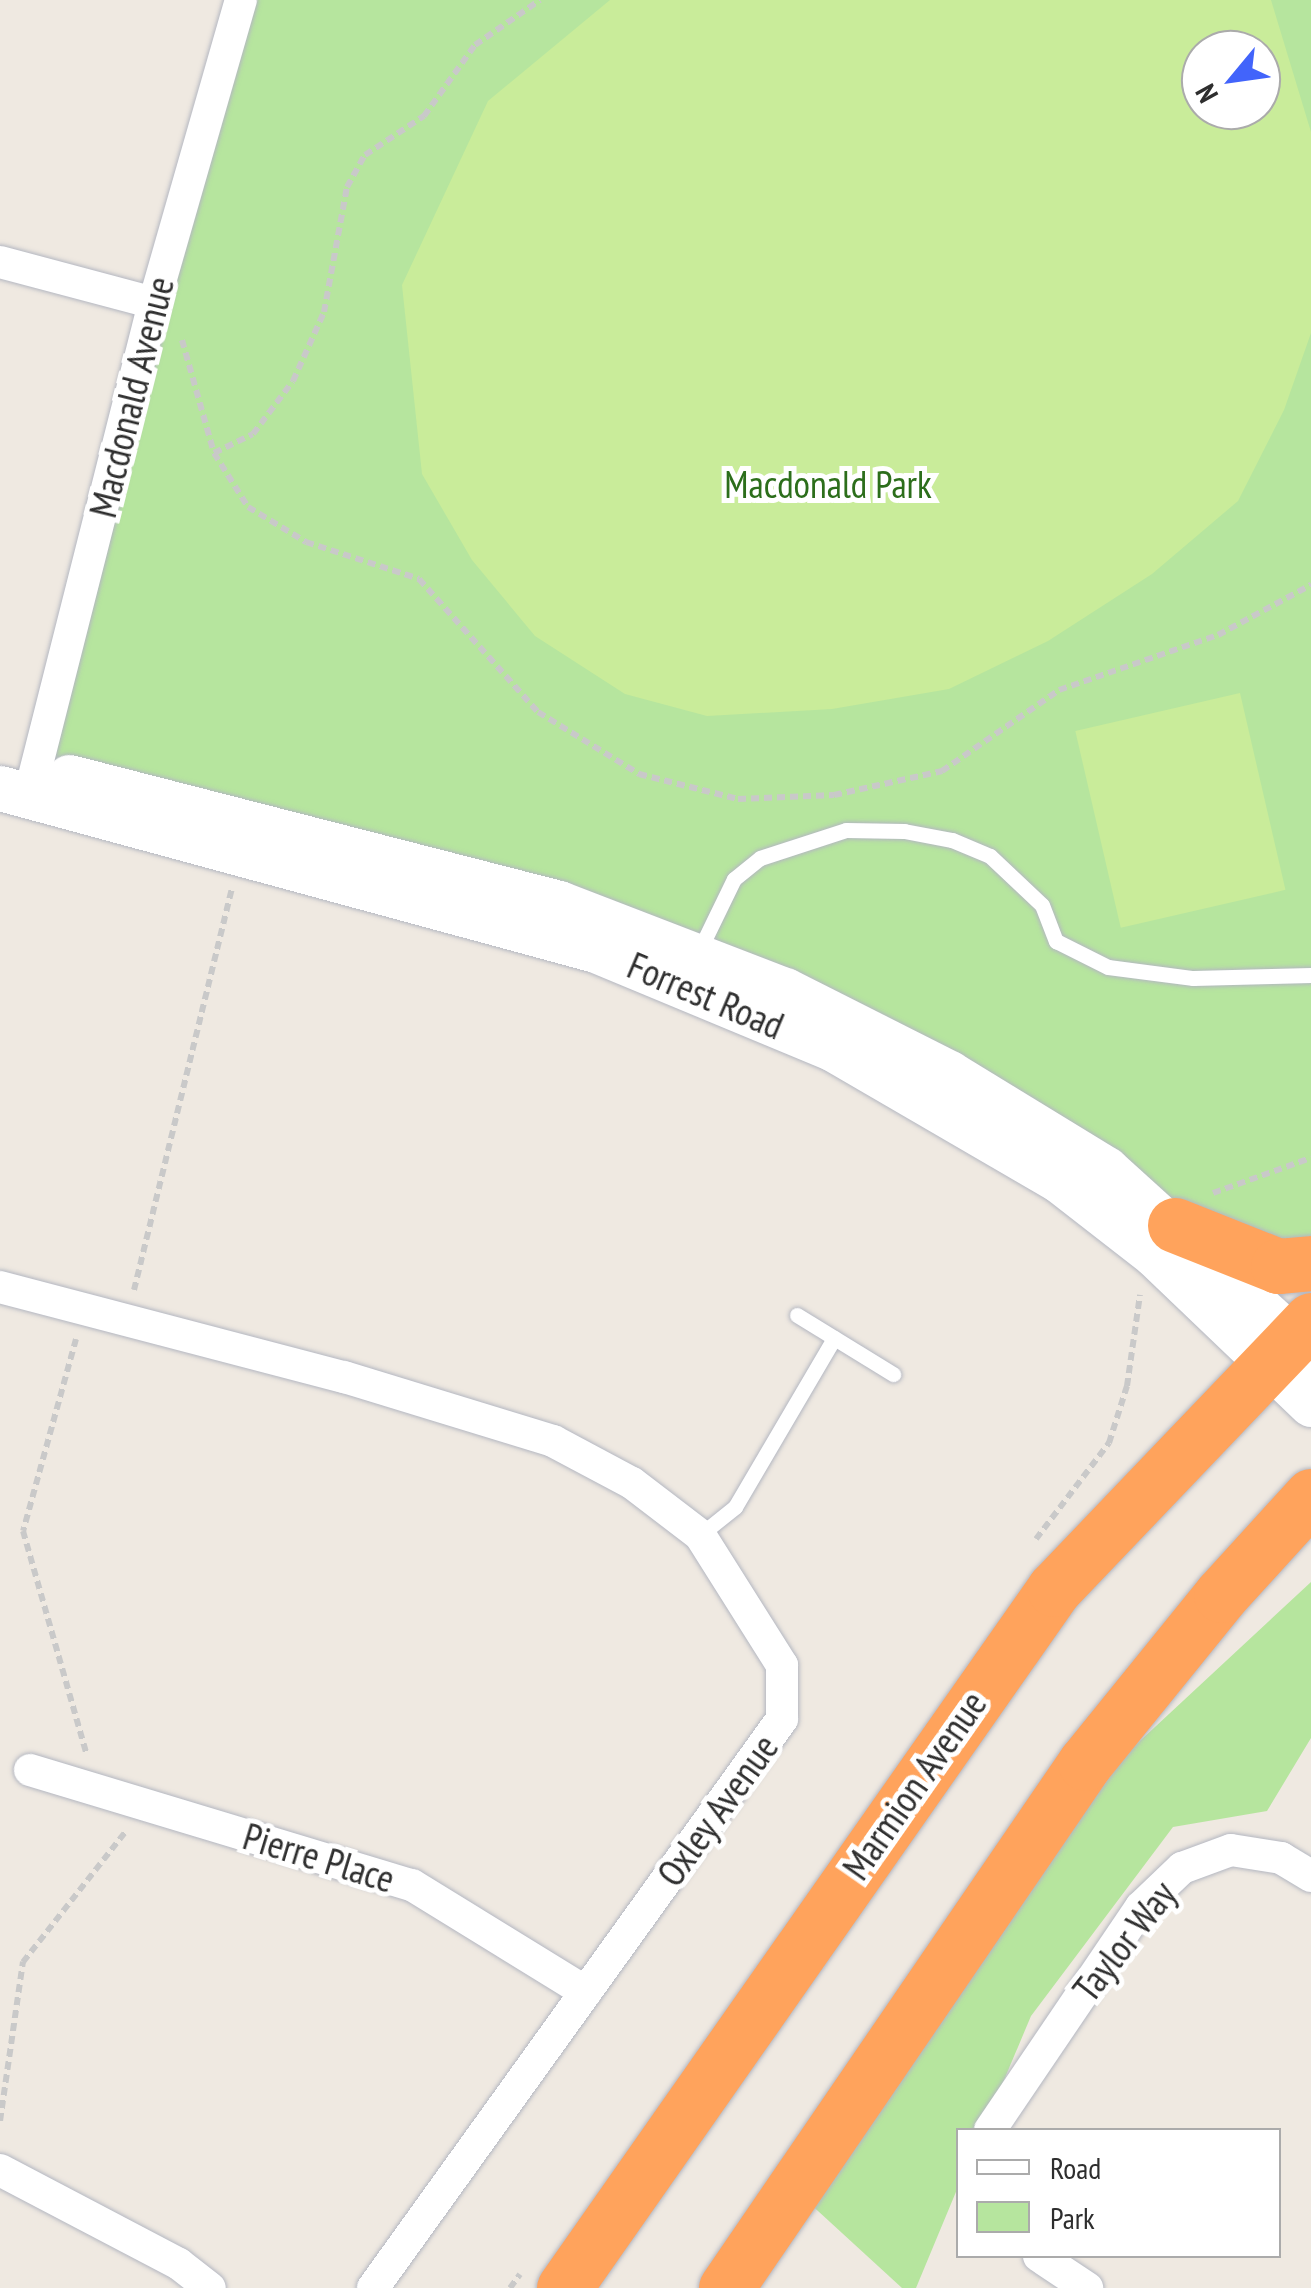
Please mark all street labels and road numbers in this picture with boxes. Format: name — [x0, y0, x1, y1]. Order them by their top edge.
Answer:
street label: Macdonald Avenue — [79, 272, 183, 522]
street label: Forrest Road — [621, 942, 791, 1048]
street label: Marmion Avenue — [832, 1682, 996, 1888]
street label: Oxley Avenue — [646, 1725, 788, 1895]
street label: Pierre Place — [238, 1812, 400, 1902]
street label: Taylor Way — [1063, 1872, 1185, 2010]

